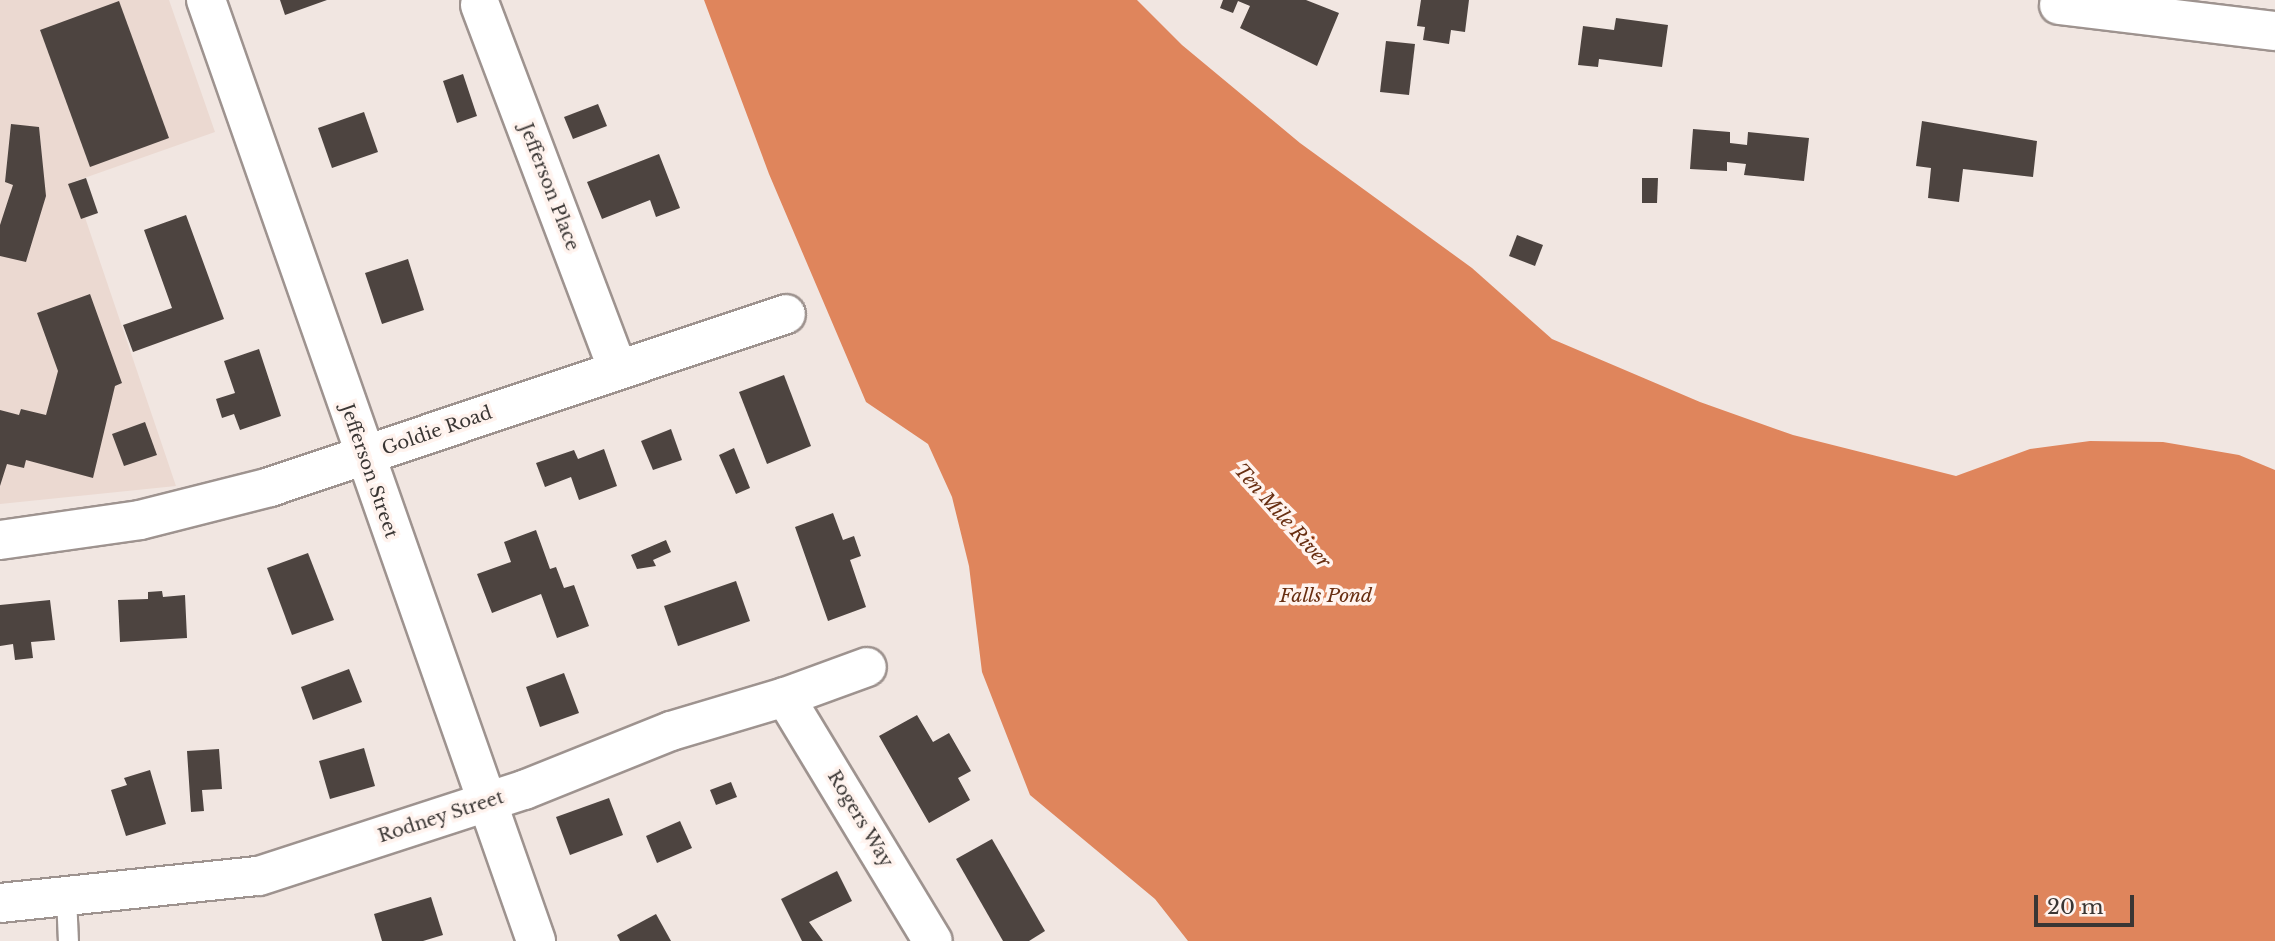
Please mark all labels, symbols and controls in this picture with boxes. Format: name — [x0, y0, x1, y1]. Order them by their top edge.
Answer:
street label: Jefferson Place — [515, 120, 583, 254]
street label: Jefferson Street — [336, 401, 402, 541]
street label: Goldie Road — [379, 402, 495, 460]
water label: Ten Mile River — [1229, 459, 1335, 573]
water label: Falls Pond — [1280, 585, 1372, 607]
street label: Rogers Way — [823, 767, 897, 871]
street label: Rodney Street — [375, 786, 507, 848]
scale bar — [2037, 881, 2137, 925]
text: 20 m — [2047, 894, 2104, 920]

